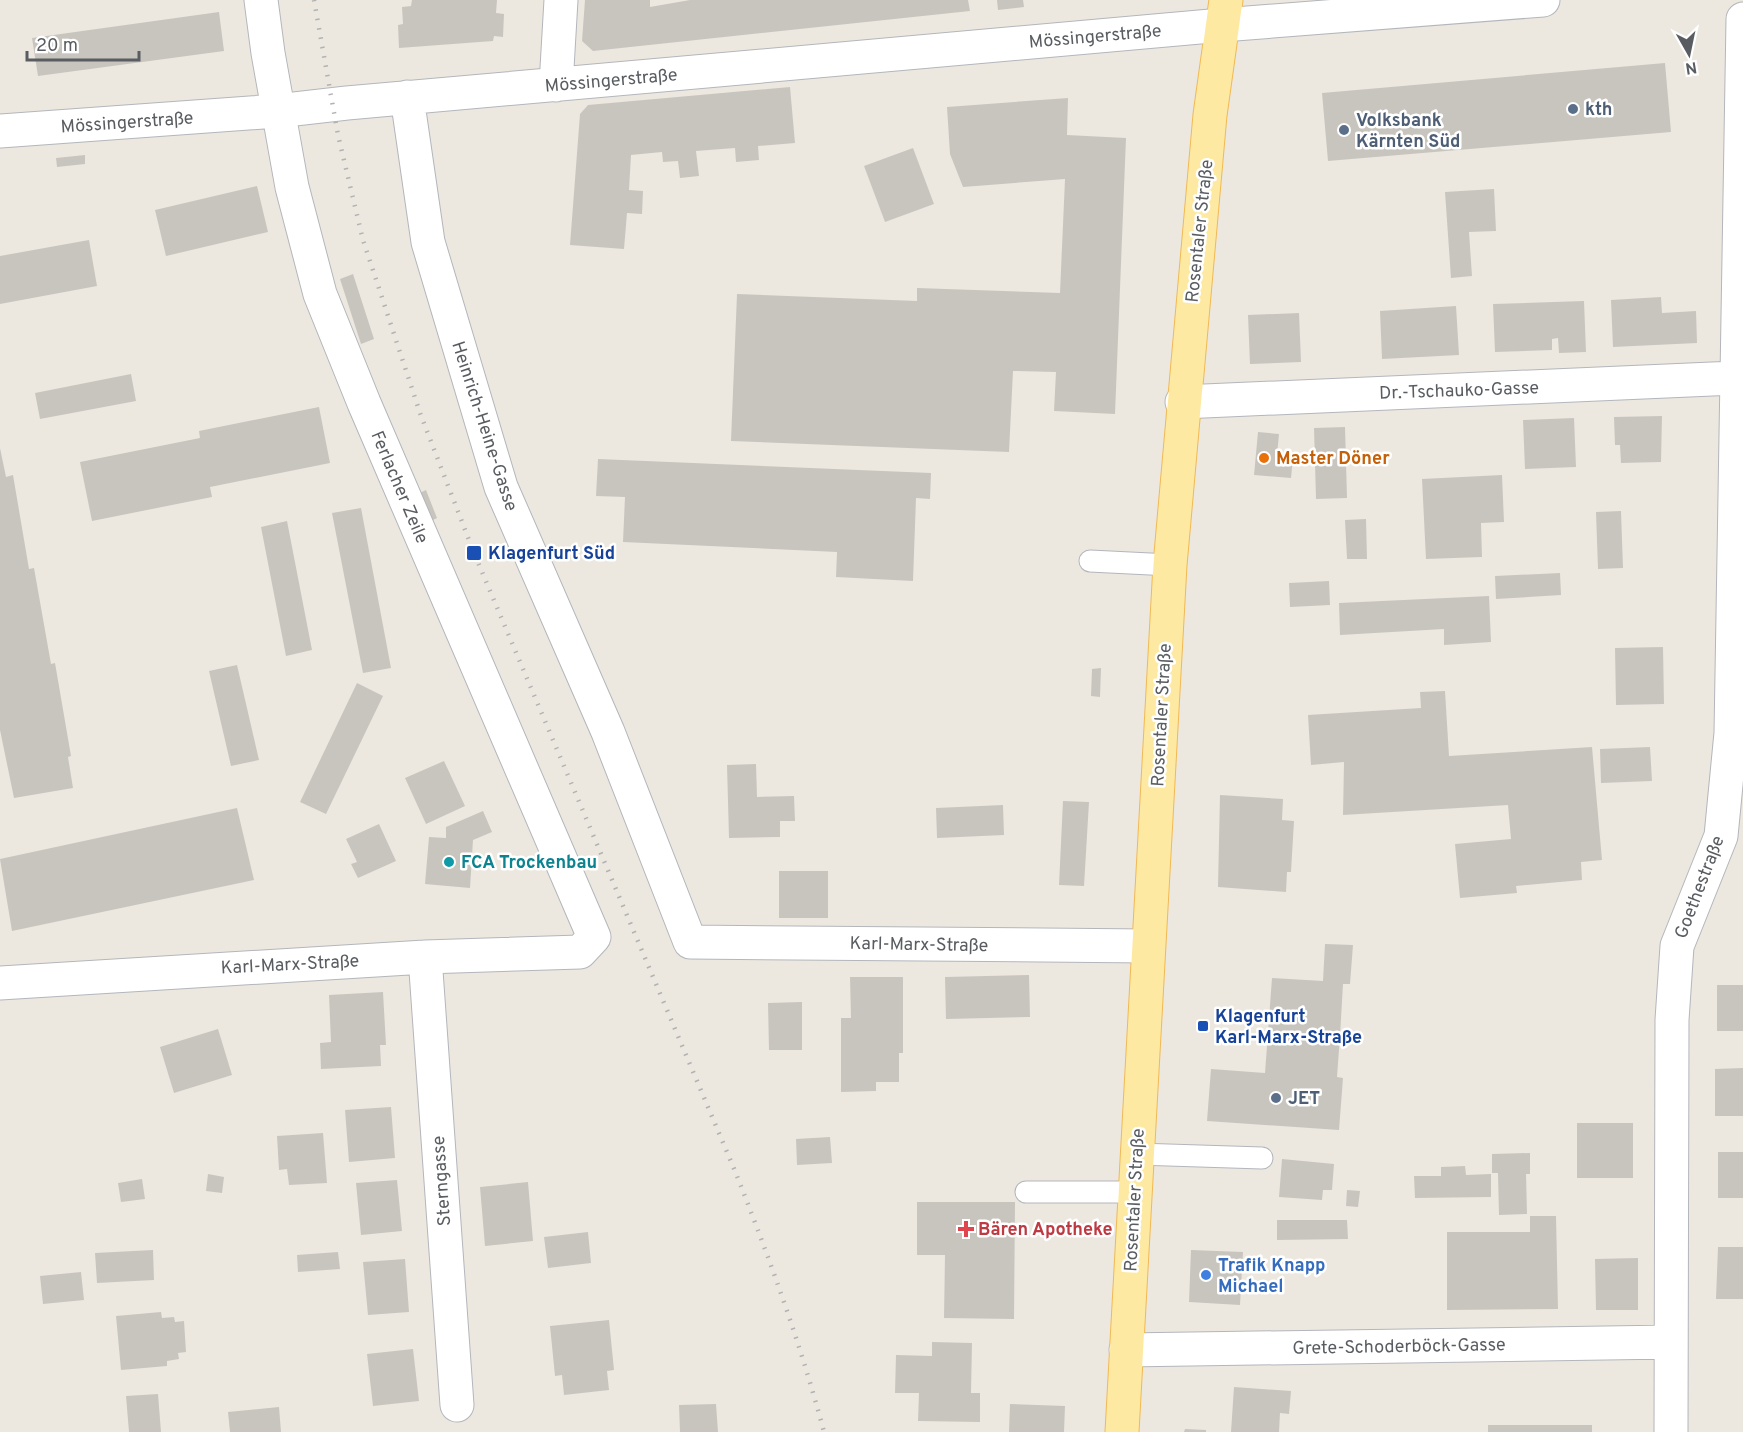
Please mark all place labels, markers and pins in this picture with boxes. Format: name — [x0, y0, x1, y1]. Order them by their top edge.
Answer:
place label: kth — [1585, 99, 1612, 122]
marker: kth — [1566, 102, 1580, 116]
place label: Volksbank Kärnten Süd — [1356, 110, 1460, 154]
marker: Volksbank Kärnten Süd — [1337, 123, 1351, 137]
place label: Master Döner — [1276, 448, 1390, 471]
marker: Master Döner — [1257, 451, 1271, 465]
place label: Klagenfurt Süd — [488, 543, 615, 566]
marker: Klagenfurt Süd — [465, 544, 483, 562]
place label: FCA Trockenbau — [461, 852, 597, 875]
marker: FCA Trockenbau — [442, 855, 456, 869]
place label: Klagenfurt Karl-Marx-Straße — [1215, 1006, 1362, 1050]
marker: Klagenfurt Karl-Marx-Straße — [1196, 1019, 1210, 1033]
place label: JET — [1288, 1088, 1320, 1111]
marker: JET — [1269, 1091, 1283, 1105]
place label: Bären Apotheke — [978, 1219, 1113, 1242]
marker: Bären Apotheke — [959, 1222, 973, 1236]
place label: Trafik Knapp Michael — [1218, 1255, 1325, 1299]
marker: Trafik Knapp Michael — [1199, 1268, 1213, 1282]

